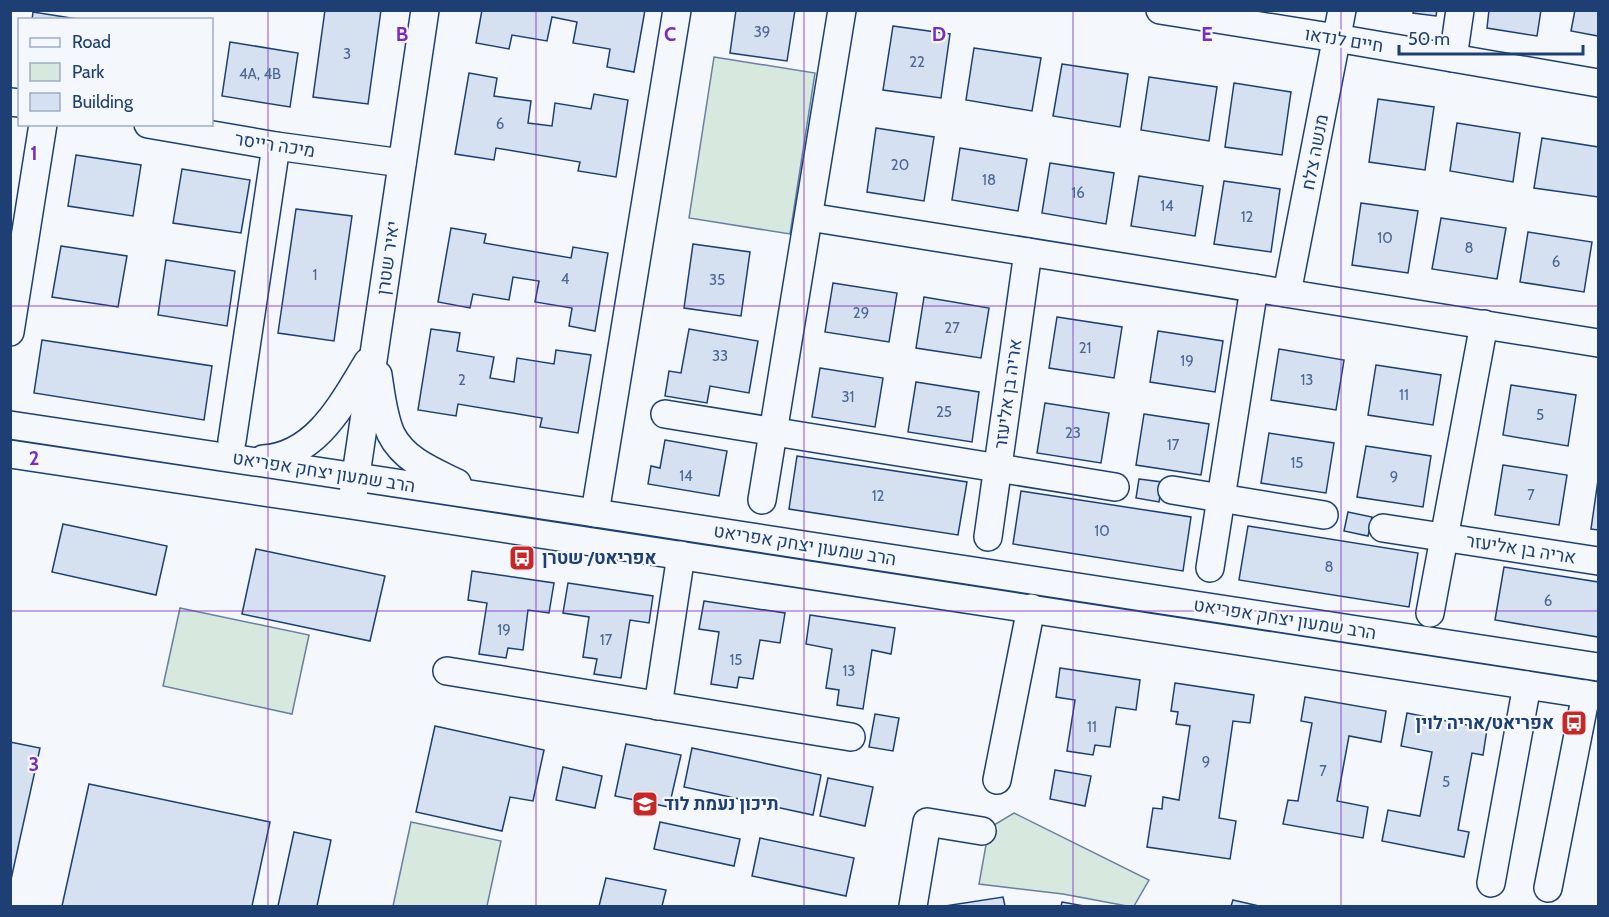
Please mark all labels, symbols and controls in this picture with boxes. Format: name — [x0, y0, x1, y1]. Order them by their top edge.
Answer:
legend — [18, 18, 213, 126]
scale bar — [1399, 18, 1584, 56]
text: B — [396, 22, 408, 46]
text: C — [664, 22, 676, 46]
text: D — [932, 22, 946, 46]
text: E — [1201, 22, 1213, 46]
house number: 39 — [754, 23, 770, 41]
street label: חיים לנדאו — [1303, 23, 1385, 57]
text: 50 m — [1408, 28, 1450, 50]
text: Road — [72, 31, 111, 53]
house number: 3 — [343, 45, 351, 63]
house number: 22 — [909, 53, 925, 71]
text: Park — [72, 61, 105, 83]
house number: 4A, 4B — [239, 65, 281, 83]
text: Building — [72, 91, 134, 113]
street label: מנשה צלח — [1297, 112, 1333, 192]
house number: 6 — [496, 115, 504, 133]
street label: מיכה רייסר — [233, 128, 317, 162]
text: 1 — [30, 141, 38, 165]
house number: 20 — [891, 156, 909, 174]
house number: 18 — [982, 171, 996, 189]
house number: 16 — [1071, 184, 1085, 202]
house number: 14 — [1160, 197, 1174, 215]
house number: 12 — [1241, 208, 1254, 226]
street label: יאיר שטרן — [372, 219, 404, 297]
house number: 10 — [1377, 229, 1393, 247]
house number: 8 — [1464, 239, 1474, 257]
house number: 6 — [1552, 253, 1560, 271]
house number: 1 — [313, 266, 317, 284]
house number: 4 — [561, 270, 570, 288]
house number: 35 — [709, 271, 725, 289]
house number: 29 — [853, 304, 869, 322]
house number: 27 — [944, 319, 960, 337]
street label: אריה בן אליעזר — [989, 338, 1027, 450]
house number: 21 — [1079, 339, 1091, 357]
house number: 33 — [712, 347, 728, 365]
house number: 19 — [1180, 352, 1194, 370]
house number: 2 — [458, 371, 466, 389]
house number: 13 — [1300, 371, 1314, 389]
house number: 11 — [1399, 386, 1409, 404]
house number: 31 — [841, 388, 855, 406]
house number: 25 — [936, 403, 952, 421]
house number: 5 — [1536, 406, 1544, 424]
house number: 23 — [1065, 424, 1081, 442]
house number: 17 — [1167, 436, 1180, 454]
text: 2 — [29, 446, 39, 470]
street label: הרב שמעון יצחק אפריאט — [231, 447, 417, 497]
house number: 15 — [1290, 454, 1304, 472]
house number: 14 — [679, 467, 693, 485]
house number: 9 — [1390, 468, 1398, 486]
house number: 7 — [1527, 486, 1535, 504]
house number: 12 — [872, 487, 885, 505]
street label: הרב שמעון יצחק אפריאט — [712, 520, 898, 570]
house number: 10 — [1094, 522, 1110, 540]
street label: אריה בן אליעזר — [1464, 529, 1578, 569]
bus stop icon: אפריאט/ שטרן — [507, 543, 537, 573]
place label: אפריאט/ שטרן — [542, 547, 657, 569]
house number: 8 — [1324, 558, 1334, 576]
house number: 6 — [1544, 592, 1552, 610]
street label: הרב שמעון יצחק אפריאט — [1192, 594, 1378, 644]
house number: 19 — [497, 621, 511, 639]
house number: 17 — [600, 631, 613, 649]
house number: 15 — [729, 651, 743, 669]
house number: 13 — [842, 662, 856, 680]
bus stop icon: אפריאט/אריה לוין — [1559, 708, 1589, 738]
place label: אפריאט/אריה לוין — [1415, 712, 1554, 734]
house number: 11 — [1087, 718, 1097, 736]
text: 3 — [29, 752, 39, 776]
house number: 9 — [1202, 753, 1210, 771]
house number: 7 — [1319, 762, 1327, 780]
house number: 5 — [1442, 773, 1450, 791]
school or university icon: תיכון נעמת לוד — [630, 789, 660, 819]
place label: תיכון נעמת לוד — [664, 793, 779, 815]

